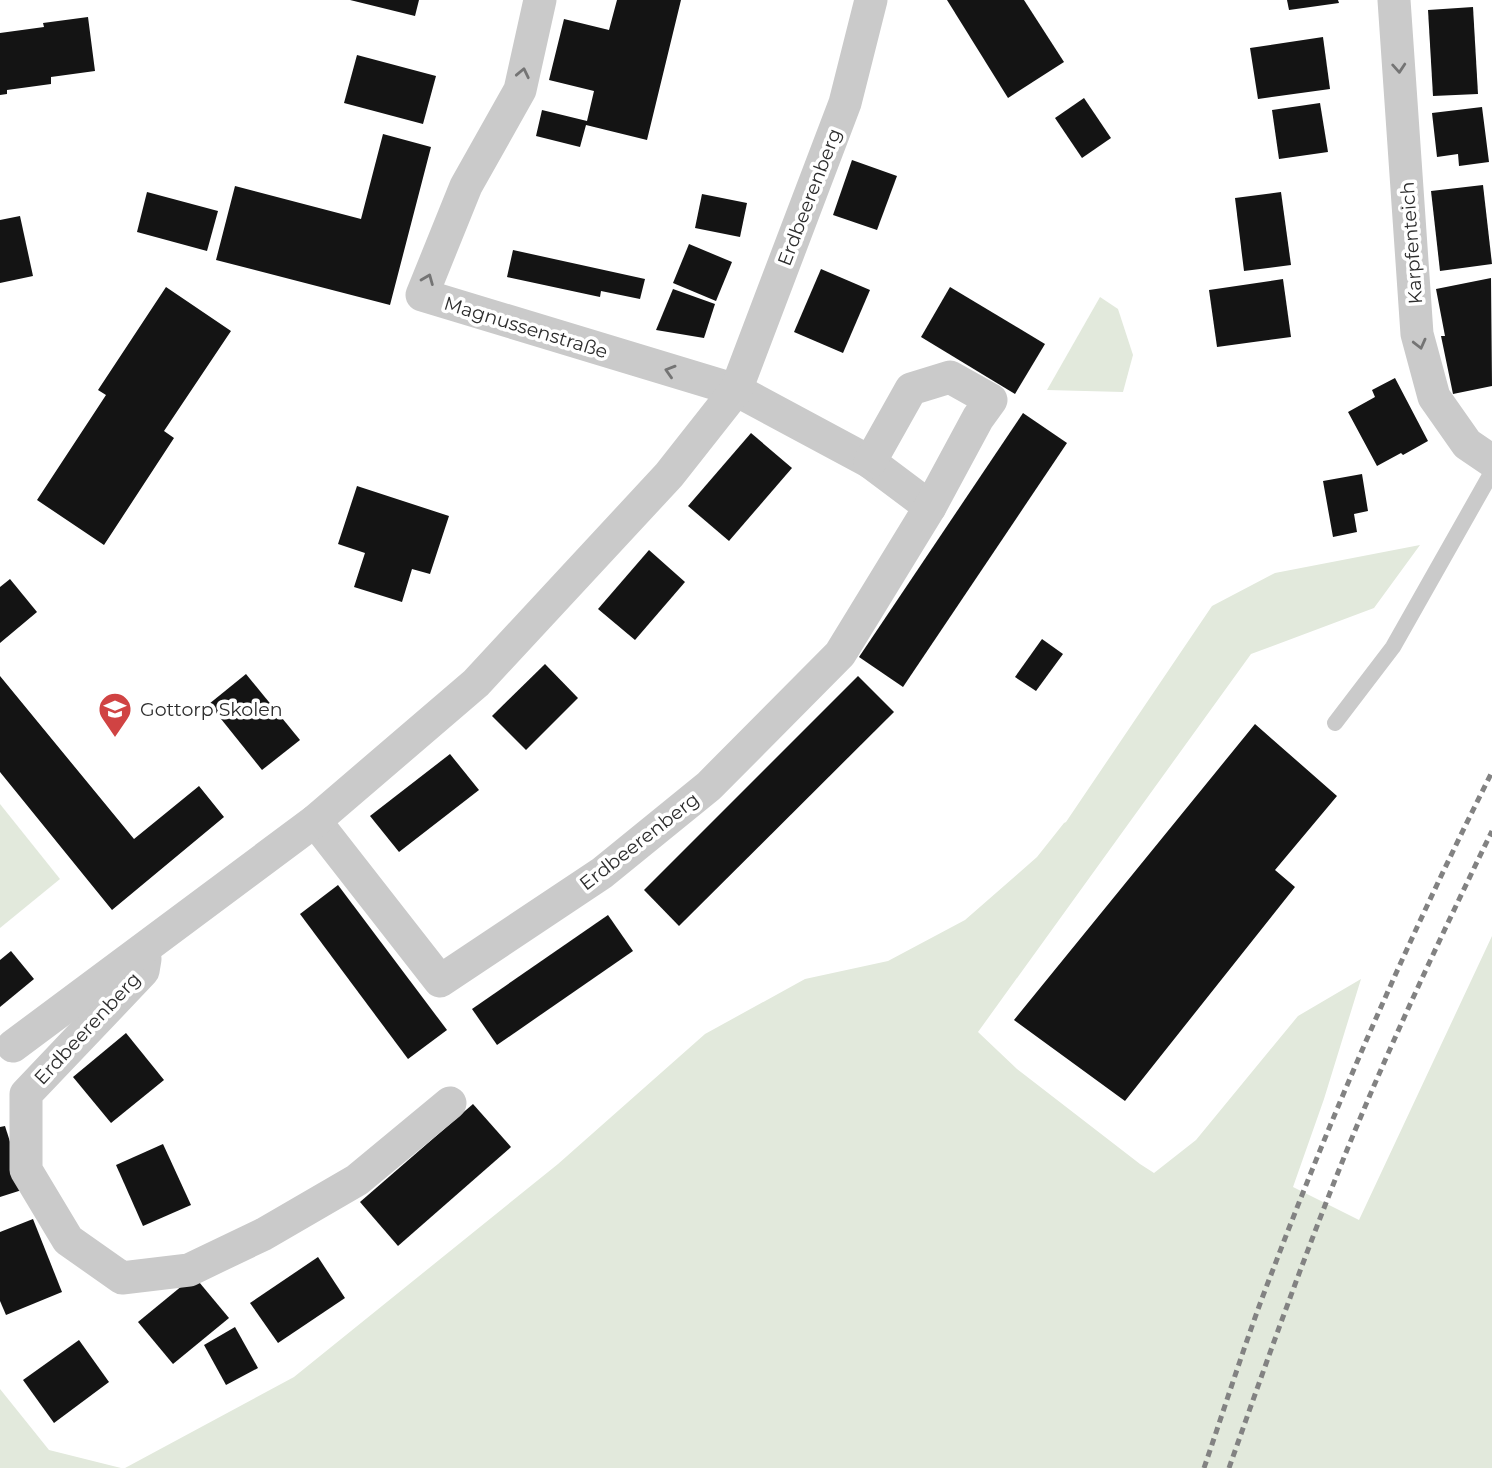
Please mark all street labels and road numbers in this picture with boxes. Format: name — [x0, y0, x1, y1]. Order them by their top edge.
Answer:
street label: Erdbeerenberg — [773, 125, 846, 269]
street label: Karpfenteich — [1396, 181, 1427, 305]
street label: Magnussenstraße — [441, 292, 611, 363]
street label: Erdbeerenberg — [575, 788, 704, 895]
street label: Erdbeerenberg — [29, 967, 145, 1089]

